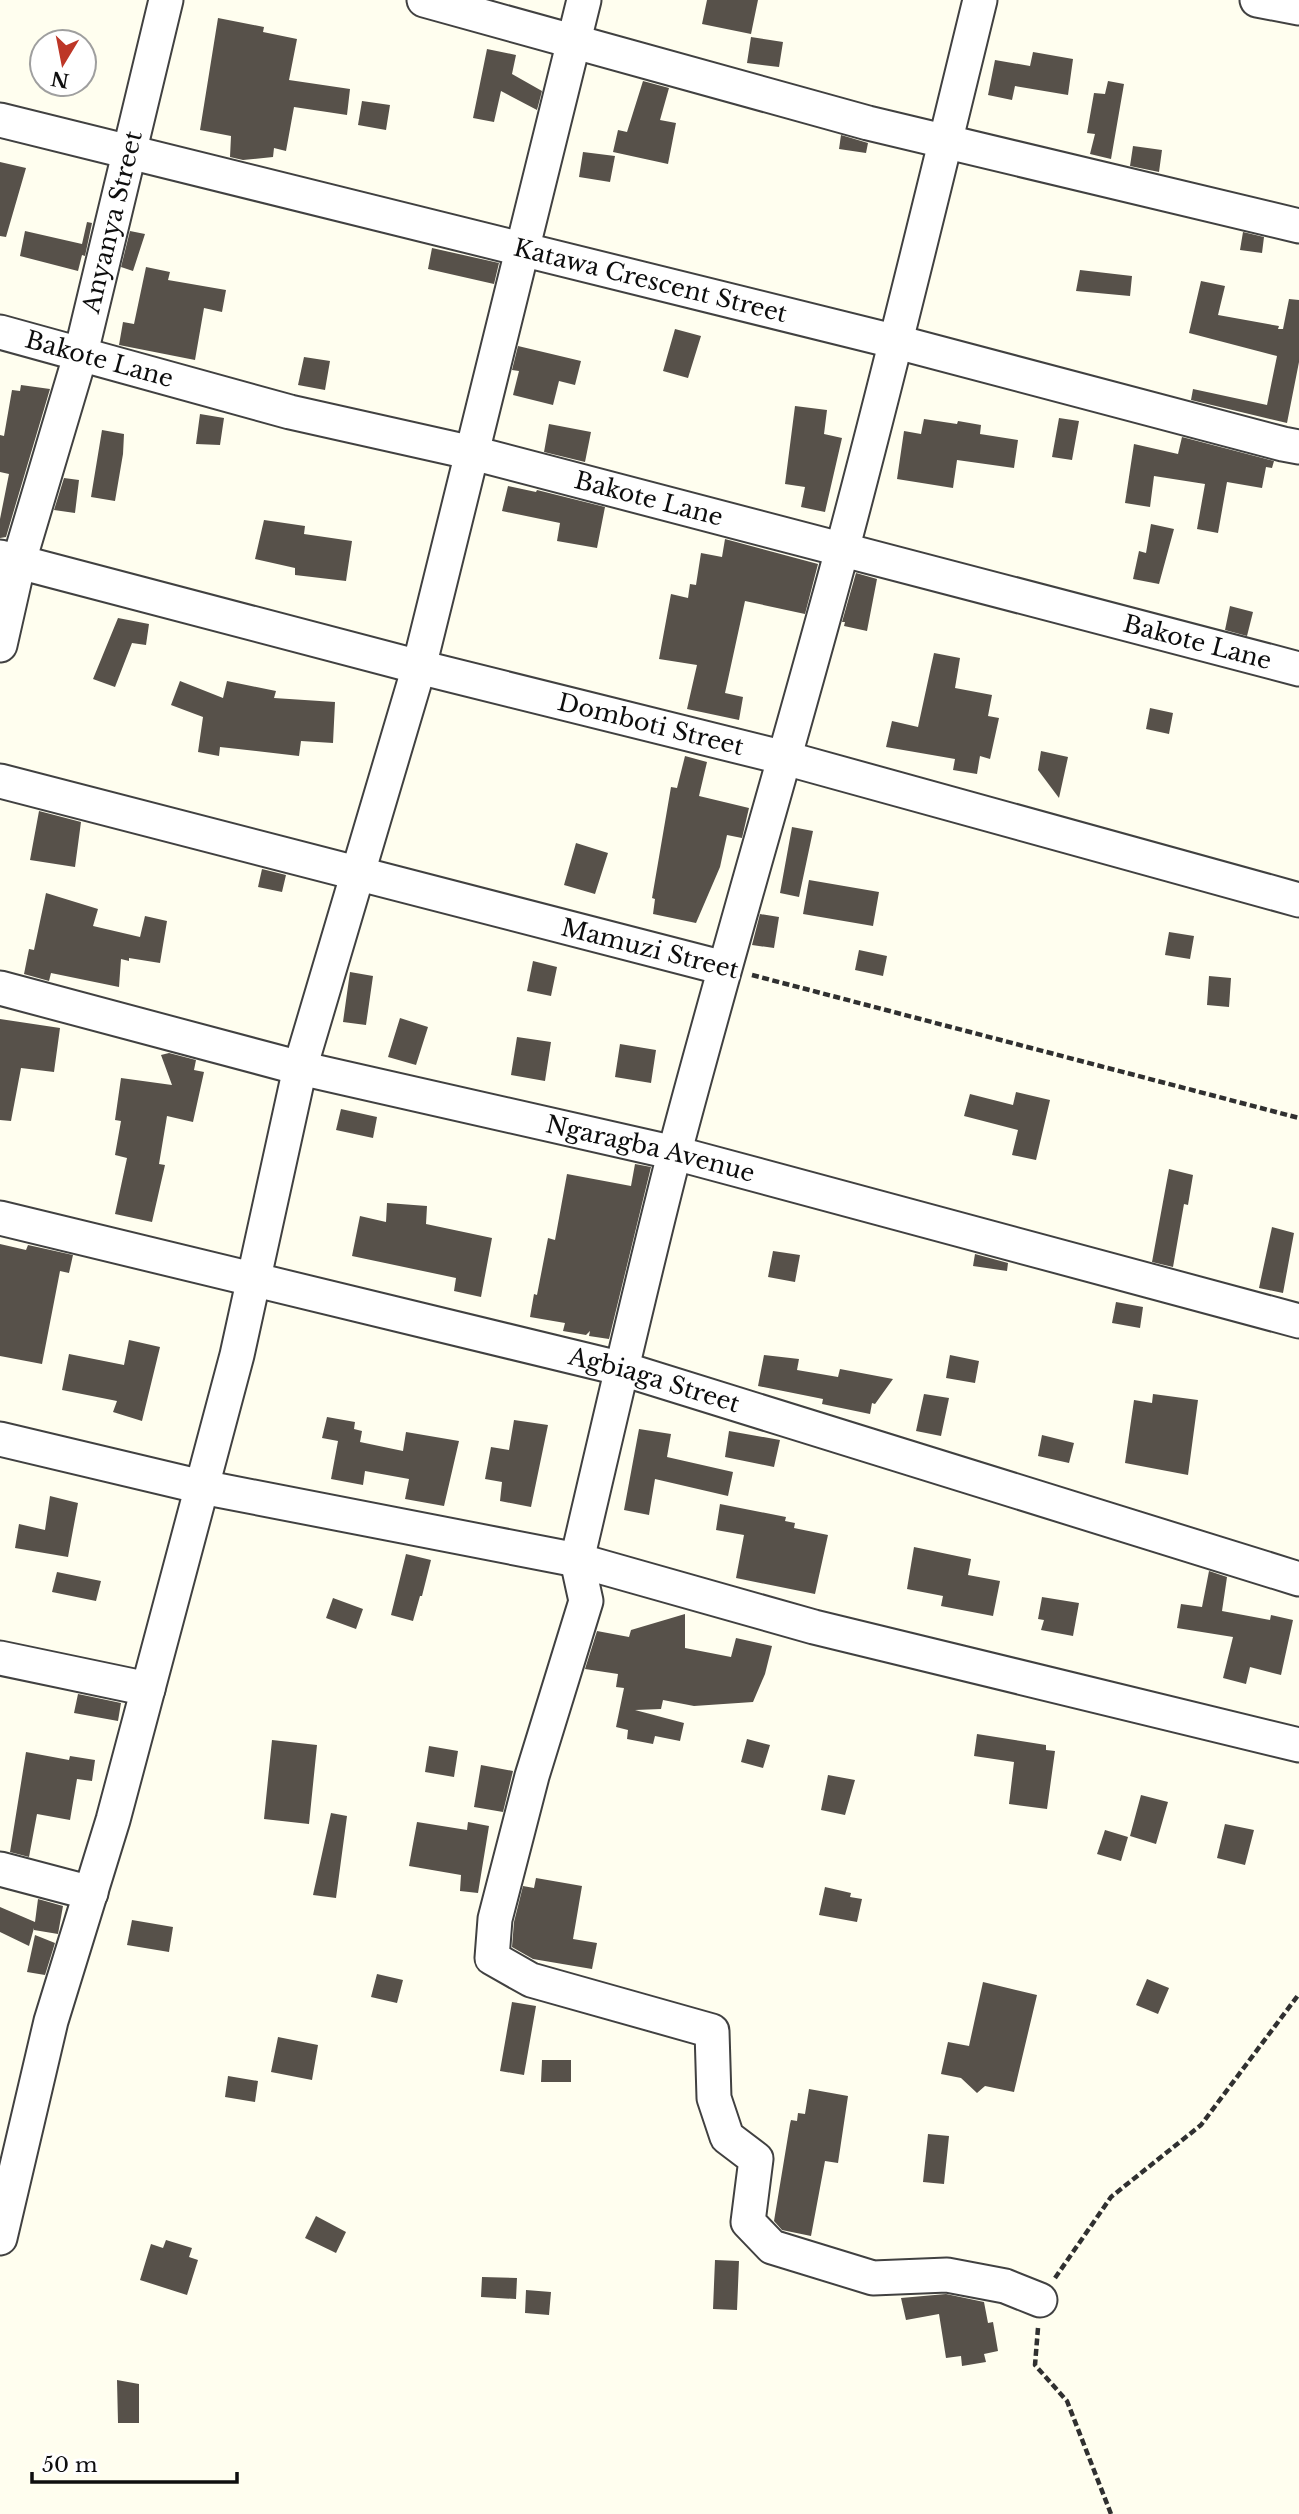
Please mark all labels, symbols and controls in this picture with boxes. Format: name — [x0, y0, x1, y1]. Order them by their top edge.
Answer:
north arrow — [28, 28, 98, 98]
text: N — [49, 66, 71, 92]
street label: Anyanya Street — [76, 128, 148, 317]
street label: Katawa Crescent Street — [511, 233, 790, 328]
street label: Bakote Lane — [22, 325, 177, 393]
street label: Bakote Lane — [572, 465, 726, 532]
street label: Bakote Lane — [1120, 609, 1275, 675]
street label: Domboti Street — [555, 687, 747, 761]
street label: Mamuzi Street — [558, 912, 742, 985]
street label: Ngaragba Avenue — [543, 1109, 758, 1188]
street label: Agbiaga Street — [565, 1341, 743, 1418]
scale bar — [32, 2440, 236, 2484]
text: 50 m — [42, 2452, 98, 2478]

